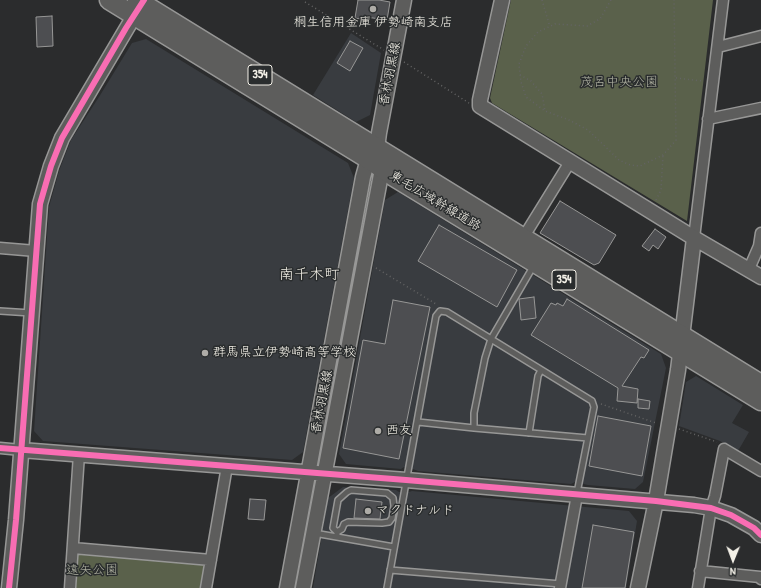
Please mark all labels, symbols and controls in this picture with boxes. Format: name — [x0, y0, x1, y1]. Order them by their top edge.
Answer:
marker: 桐生信用金庫 伊勢崎南支店 — [368, 4, 378, 14]
place label: 桐生信用金庫 伊勢崎南支店 — [294, 15, 452, 31]
street label: 香林羽黒線 — [376, 41, 404, 107]
road number: 354 — [248, 65, 272, 85]
park label: 茂呂中央公園 — [580, 75, 658, 91]
street label: 東毛広域幹線道路 — [386, 168, 484, 234]
district label: 南千木町 — [279, 266, 339, 284]
road number: 354 — [552, 270, 576, 290]
place label: 群馬県立伊勢崎高等学校 — [213, 345, 356, 361]
marker: 群馬県立伊勢崎高等学校 — [200, 348, 210, 358]
street label: 香林羽黒線 — [308, 369, 336, 435]
place label: 西友 — [386, 423, 412, 439]
marker: 西友 — [373, 426, 383, 436]
place label: マクドナルド — [376, 503, 454, 519]
marker: マクドナルド — [363, 506, 373, 516]
north arrow — [713, 540, 753, 580]
park label: 遠矢公園 — [66, 563, 118, 579]
text: N — [730, 565, 736, 579]

